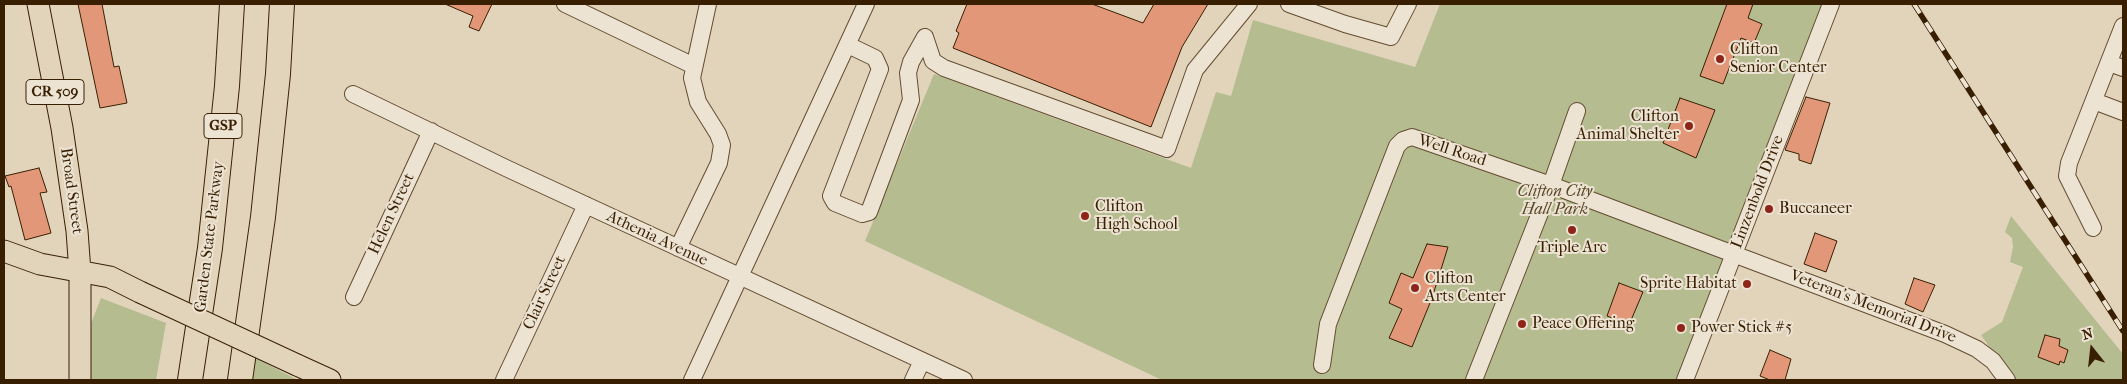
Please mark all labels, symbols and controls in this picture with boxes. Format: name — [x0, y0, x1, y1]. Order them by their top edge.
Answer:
place label: Clifton Senior Center — [1730, 40, 1827, 78]
marker: Clifton Senior Center — [1714, 53, 1726, 65]
road number: CR 509 — [26, 80, 84, 104]
place label: Clifton Animal Shelter — [1576, 107, 1679, 145]
road number: GSP — [204, 114, 242, 138]
marker: Clifton Animal Shelter — [1683, 120, 1695, 132]
street label: Well Road — [1416, 131, 1488, 171]
street label: Linzenbold Drive — [1728, 133, 1788, 251]
street label: Broad Street — [55, 147, 87, 235]
street label: Garden State Parkway — [191, 160, 229, 314]
street label: Helen Street — [365, 170, 419, 258]
park label: Clifton City Hall Park — [1518, 182, 1592, 220]
place label: Clifton High School — [1095, 197, 1178, 235]
place label: Buccaneer — [1779, 199, 1852, 219]
marker: Buccaneer — [1763, 203, 1775, 215]
street label: Athenia Avenue — [603, 207, 711, 271]
marker: Clifton High School — [1079, 210, 1091, 222]
marker: Triple Arc — [1566, 224, 1578, 236]
place label: Triple Arc — [1537, 238, 1607, 258]
street label: Clair Street — [519, 253, 571, 333]
street label: Veteran's Memorial Drive — [1787, 266, 1959, 348]
place label: Clifton Arts Center — [1425, 269, 1506, 307]
place label: Sprite Habitat — [1640, 274, 1737, 294]
marker: Sprite Habitat — [1741, 278, 1753, 290]
marker: Clifton Arts Center — [1409, 282, 1421, 294]
place label: Peace Offering — [1532, 314, 1634, 334]
marker: Peace Offering — [1516, 318, 1528, 330]
place label: Power Stick #5 — [1691, 318, 1792, 338]
marker: Power Stick #5 — [1675, 322, 1687, 334]
north arrow — [2067, 324, 2117, 374]
text: N — [2080, 324, 2095, 344]

